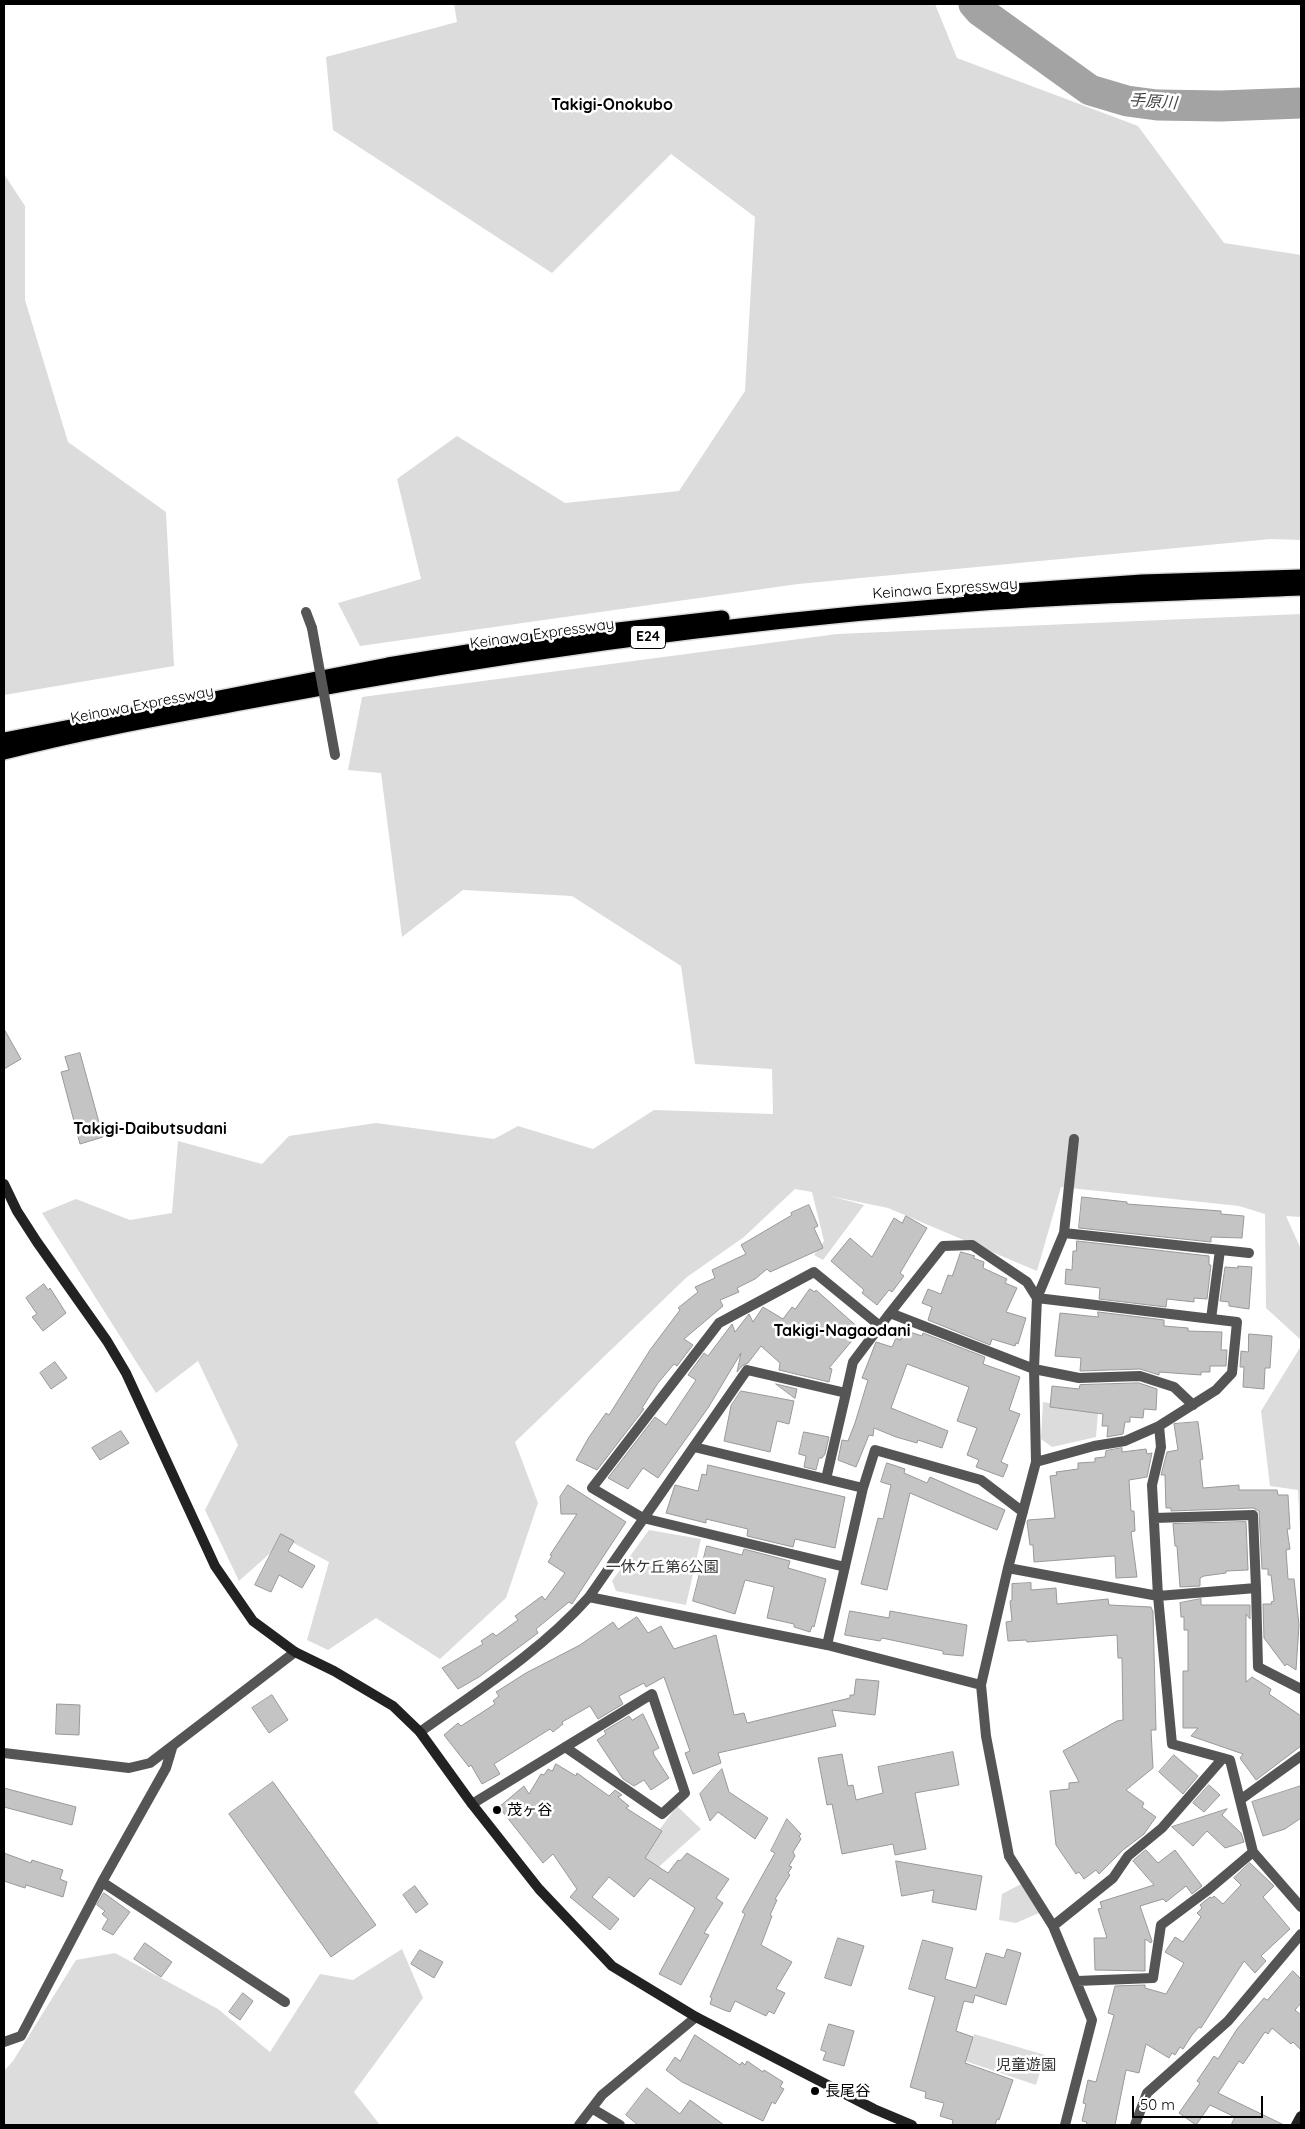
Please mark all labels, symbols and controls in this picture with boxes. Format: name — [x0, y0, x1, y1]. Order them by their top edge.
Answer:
water label: 手原川 — [1128, 91, 1178, 113]
district label: Takigi-Onokubo — [551, 95, 673, 115]
street label: Keinawa Expressway — [872, 575, 1018, 603]
street label: Keinawa Expressway — [469, 615, 615, 653]
road number: E24 — [630, 626, 666, 649]
street label: Keinawa Expressway — [69, 682, 215, 728]
district label: Takigi-Daibutsudani — [73, 1119, 227, 1139]
district label: Takigi-Nagaodani — [773, 1321, 911, 1341]
park label: 一休ケ丘第6公園 — [605, 1558, 719, 1576]
place label: 茂ヶ谷 — [507, 1801, 552, 1819]
marker: 茂ヶ谷 — [491, 1804, 503, 1816]
park label: 児童遊園 — [996, 2056, 1056, 2074]
place label: 長尾谷 — [825, 2082, 870, 2100]
marker: 長尾谷 — [809, 2085, 821, 2097]
scale bar — [1135, 2086, 1266, 2118]
text: 50 m — [1140, 2095, 1175, 2114]

